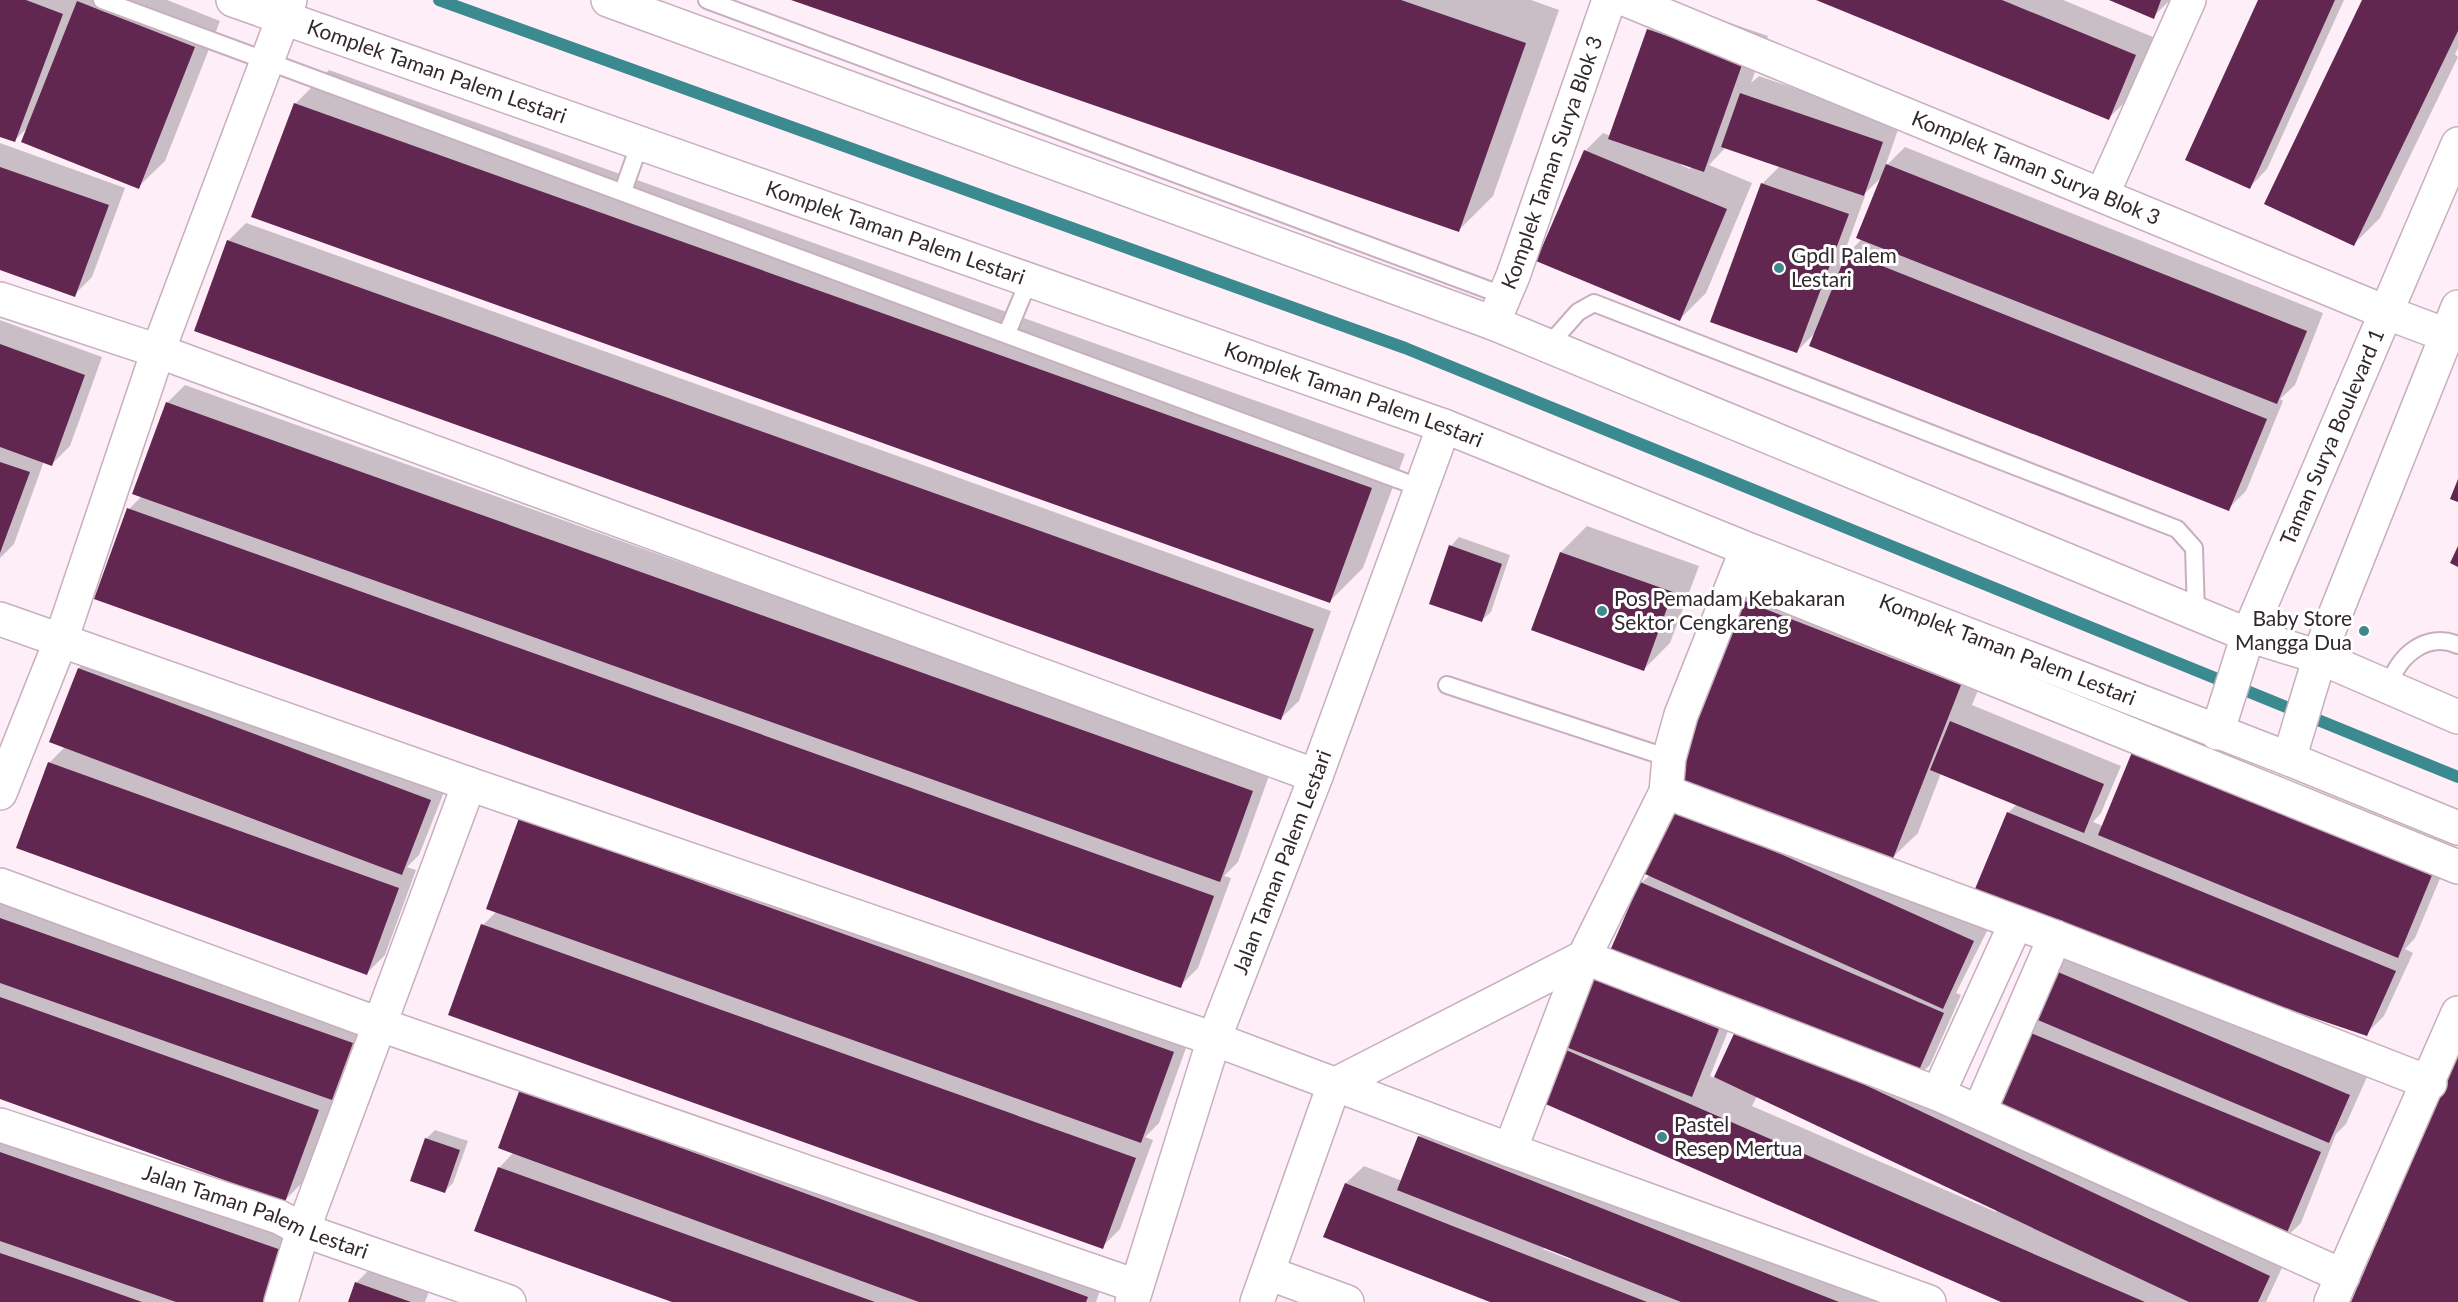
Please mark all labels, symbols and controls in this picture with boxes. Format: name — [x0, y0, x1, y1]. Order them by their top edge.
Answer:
street label: Komplek Taman Palem Lestari — [304, 13, 570, 127]
street label: Komplek Taman Surya Blok 3 — [1495, 32, 1607, 293]
street label: Komplek Taman Surya Blok 3 — [1908, 105, 2164, 229]
street label: Komplek Taman Palem Lestari — [763, 174, 1029, 289]
place label: GpdI Palem Lestari — [1791, 242, 1897, 291]
marker: GpdI Palem Lestari — [1772, 261, 1786, 275]
street label: Taman Surya Boulevard 1 — [2274, 325, 2389, 548]
street label: Komplek Taman Palem Lestari — [1221, 336, 1487, 452]
place label: Pos Pemadam Kebakaran Sektor Cengkareng — [1614, 585, 1845, 634]
street label: Komplek Taman Palem Lestari — [1876, 587, 2140, 709]
marker: Pos Pemadam Kebakaran Sektor Cengkareng — [1595, 604, 1609, 618]
place label: Baby Store Mangga Dua — [2235, 605, 2352, 654]
marker: Baby Store Mangga Dua — [2357, 624, 2371, 638]
street label: Jalan Taman Palem Lestari — [1226, 746, 1335, 977]
place label: Pastel Resep Mertua — [1674, 1111, 1802, 1160]
marker: Pastel Resep Mertua — [1655, 1130, 1669, 1144]
street label: Jalan Taman Palem Lestari — [140, 1159, 372, 1263]

